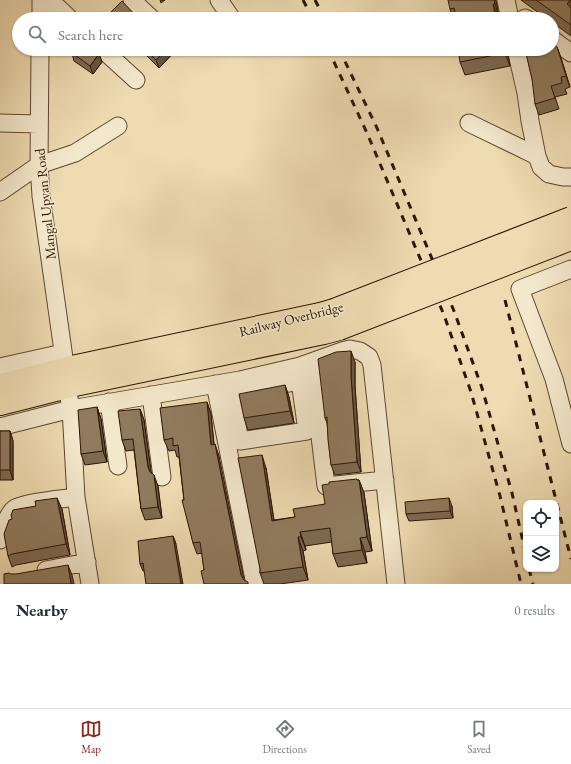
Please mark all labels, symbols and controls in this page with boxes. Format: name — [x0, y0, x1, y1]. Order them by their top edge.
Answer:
search box — [12, 12, 559, 56]
icon: search — [26, 23, 48, 45]
text: Search here — [58, 25, 123, 44]
street label: Mangal Upvan Road — [30, 147, 60, 260]
street label: Railway Overbridge — [237, 297, 345, 341]
map controls — [523, 500, 559, 572]
button: locate — [523, 500, 559, 536]
button: layers — [523, 536, 559, 572]
text: Nearby — [16, 599, 68, 621]
text: 0 results — [514, 602, 555, 619]
tab: Map — [80, 718, 102, 756]
tab: Directions — [263, 718, 307, 756]
tab: Saved — [467, 718, 491, 756]

